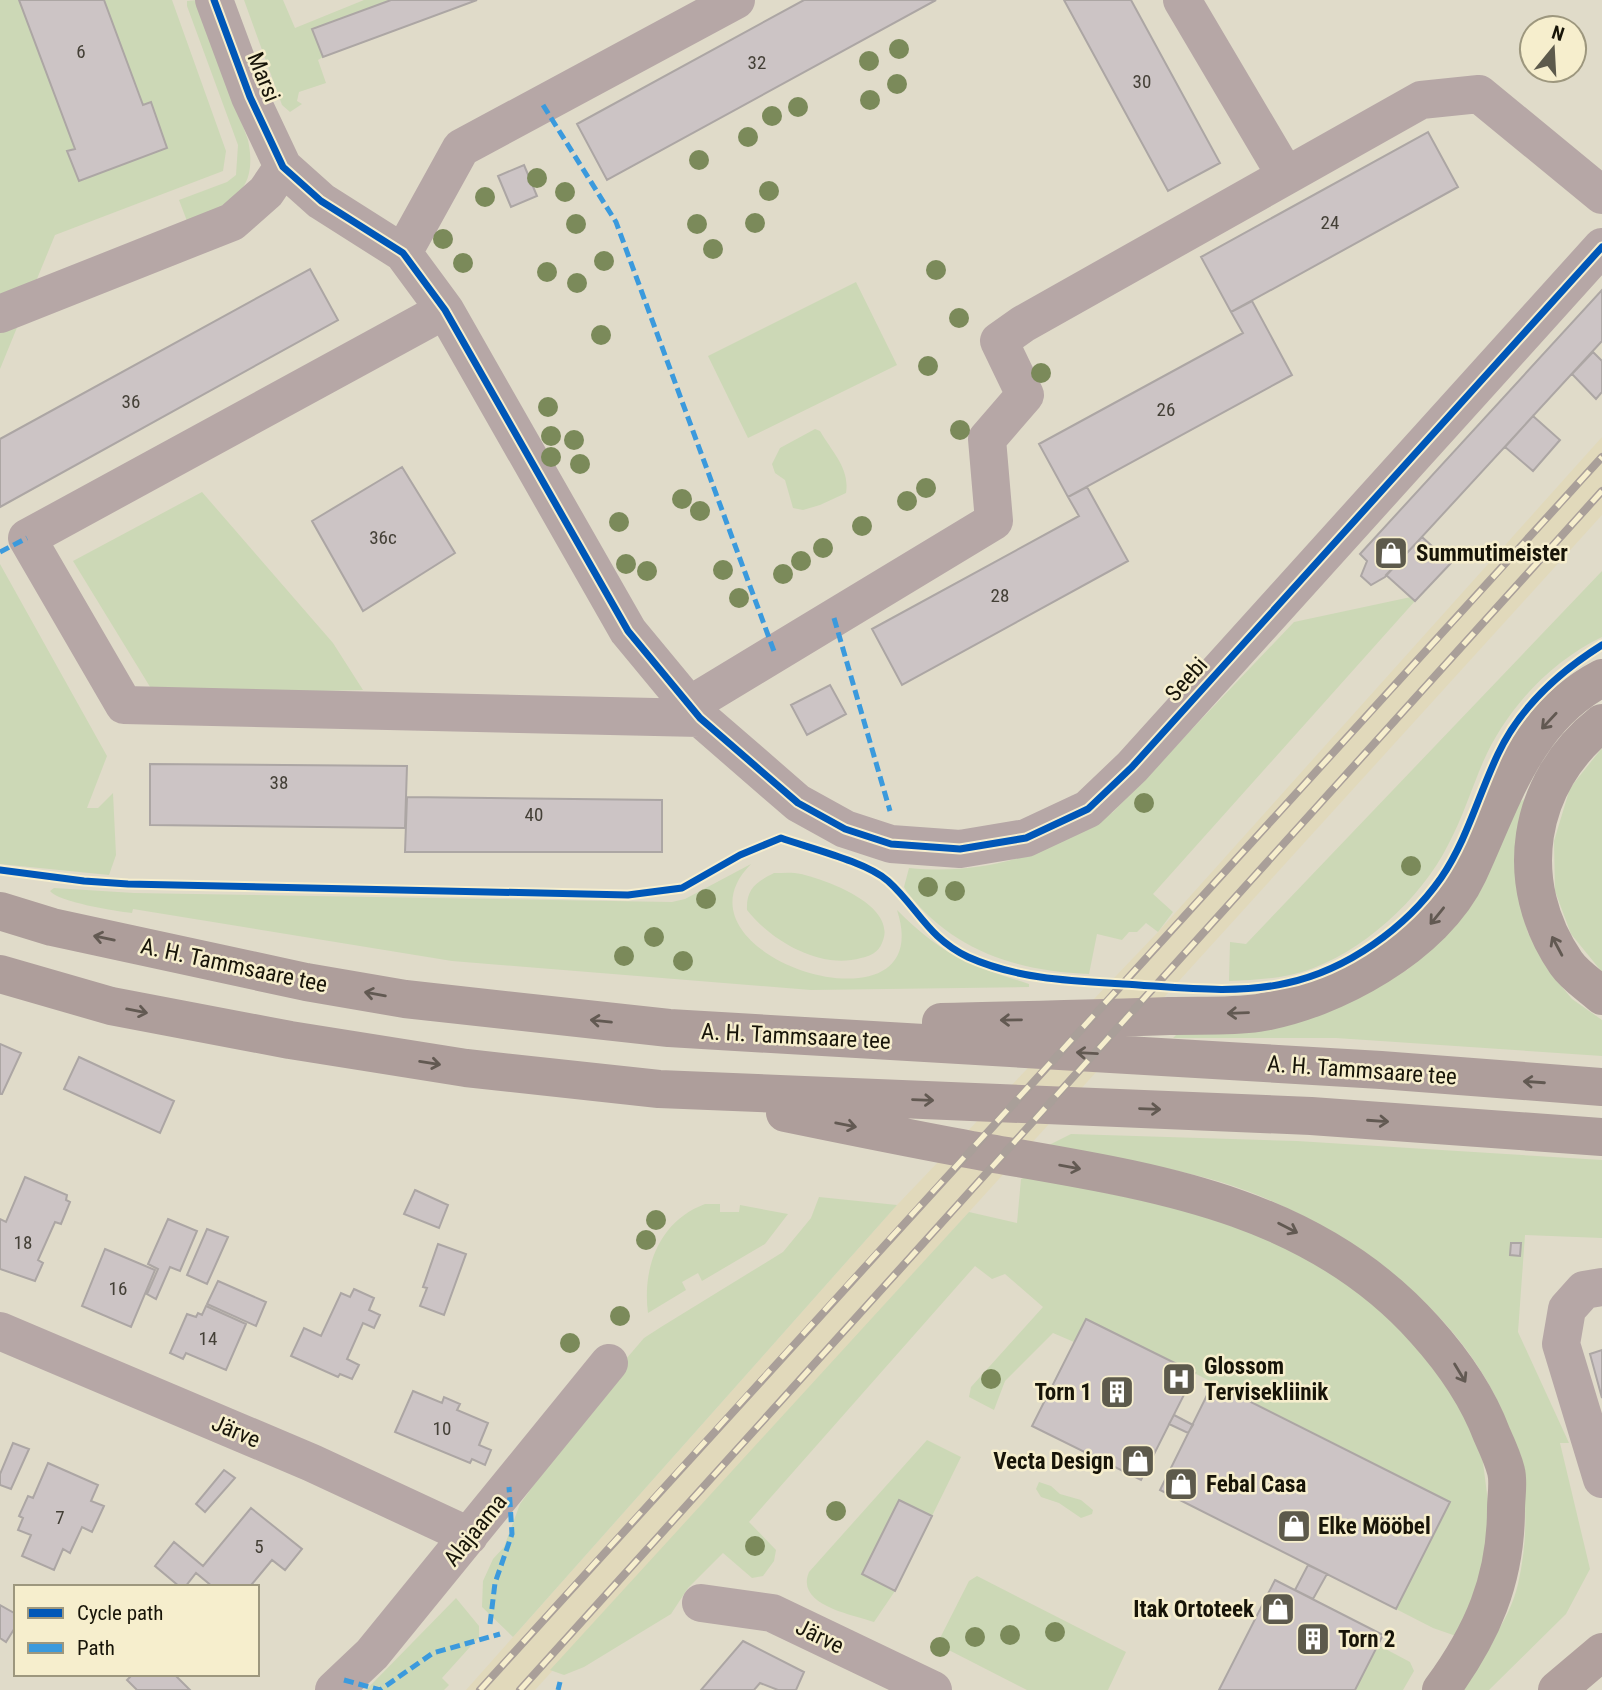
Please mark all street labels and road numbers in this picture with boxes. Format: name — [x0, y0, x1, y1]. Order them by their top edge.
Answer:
street label: Marsi — [241, 48, 286, 106]
street label: Seebi — [1160, 652, 1213, 707]
street label: A. H. Tammsaare tee — [138, 933, 330, 998]
street label: A. H. Tammsaare tee — [700, 1018, 891, 1055]
street label: A. H. Tammsaare tee — [1266, 1050, 1458, 1091]
street label: Järve — [208, 1409, 264, 1454]
street label: Alajaama — [438, 1489, 513, 1572]
street label: Järve — [791, 1613, 848, 1660]

